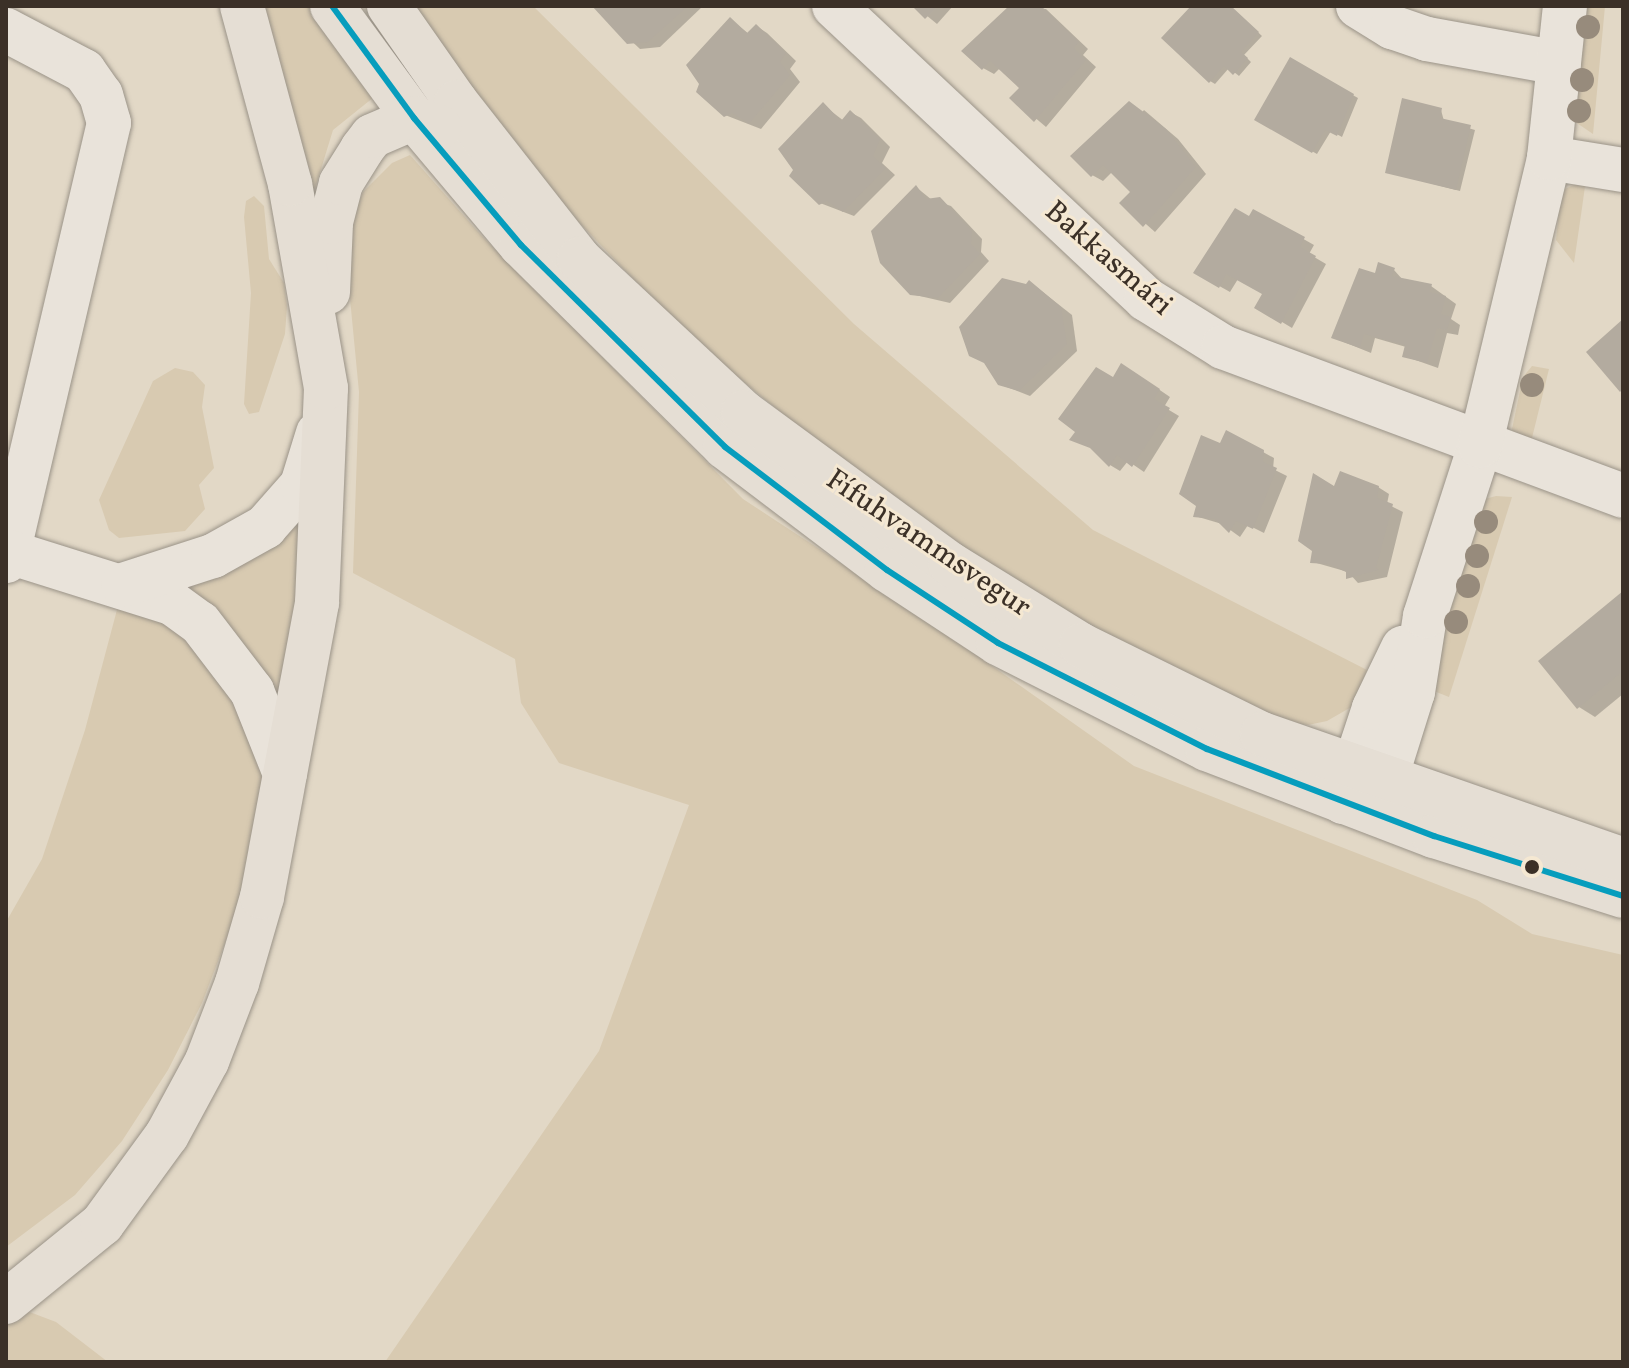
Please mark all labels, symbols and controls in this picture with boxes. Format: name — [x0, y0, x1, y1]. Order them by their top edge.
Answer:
street label: Bakkasmári — [1037, 194, 1179, 324]
street label: Fífuhvammsvegur — [819, 462, 1037, 626]
unlabelled marker — [1524, 859, 1540, 875]

